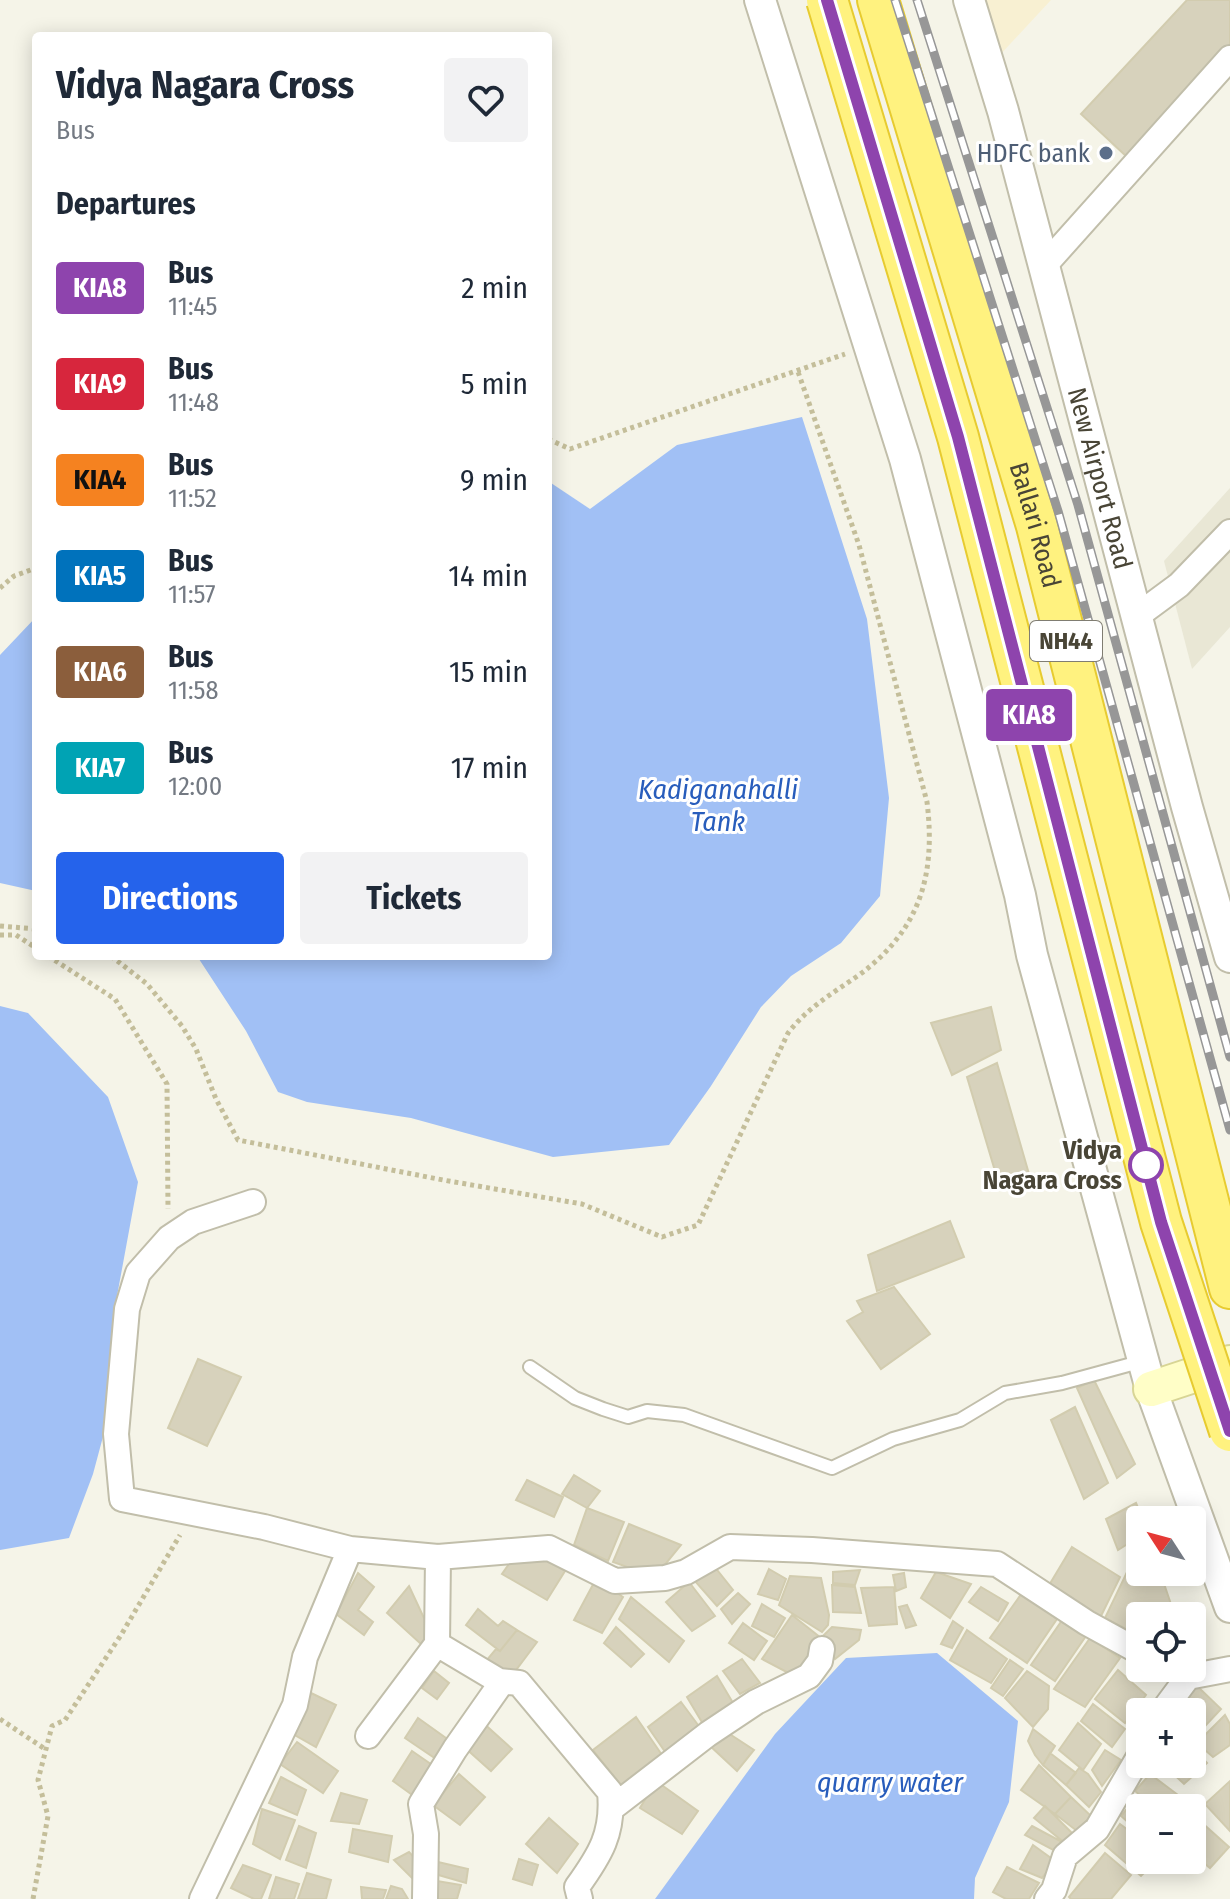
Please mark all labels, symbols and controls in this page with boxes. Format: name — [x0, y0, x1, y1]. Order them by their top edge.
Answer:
button: heart — [444, 58, 528, 142]
text: Vidya Nagara Cross — [56, 62, 354, 108]
text: Bus — [56, 115, 95, 146]
place label: HDFC bank — [977, 138, 1091, 169]
marker: HDFC bank — [1097, 144, 1115, 162]
text: Departures — [56, 186, 196, 222]
text: Bus — [168, 255, 213, 291]
text: 2 min — [461, 270, 528, 306]
text: KIA8 — [73, 271, 127, 304]
text: 11:45 — [168, 291, 218, 322]
text: Bus — [168, 351, 213, 387]
text: 5 min — [461, 366, 528, 402]
text: KIA9 — [73, 367, 127, 400]
street label: New Airport Road — [1061, 384, 1139, 572]
text: 11:48 — [168, 387, 219, 418]
text: Bus — [168, 447, 213, 483]
street label: Ballari Road — [1003, 458, 1067, 591]
text: 9 min — [460, 462, 528, 498]
text: KIA4 — [74, 463, 126, 496]
text: 11:52 — [168, 483, 217, 514]
text: Bus — [168, 543, 213, 579]
text: 14 min — [448, 558, 528, 594]
text: KIA5 — [74, 559, 126, 592]
text: 11:57 — [168, 579, 215, 610]
road number: NH44 — [1030, 621, 1102, 661]
text: Bus — [168, 639, 213, 675]
text: 15 min — [449, 654, 528, 690]
text: KIA6 — [73, 655, 127, 688]
text: 11:58 — [168, 675, 218, 706]
line badge: KIA8 — [973, 689, 1085, 741]
text: KIA8 — [1002, 698, 1056, 731]
text: Bus — [168, 735, 213, 771]
text: 17 min — [451, 750, 528, 786]
text: KIA7 — [75, 751, 125, 784]
text: 12:00 — [168, 771, 222, 802]
water label: Kadiganahalli Tank — [638, 773, 798, 838]
button: Directions — [56, 852, 284, 944]
button: Tickets — [300, 852, 528, 944]
place label: Vidya Nagara Cross — [983, 1135, 1122, 1196]
marker: Vidya Nagara Cross — [1129, 1148, 1163, 1182]
north arrow — [1126, 1506, 1206, 1586]
map controls — [1126, 1506, 1206, 1874]
button: locate — [1126, 1602, 1206, 1682]
button: + — [1126, 1698, 1206, 1778]
water label: quarry water — [817, 1766, 964, 1799]
button: − — [1126, 1794, 1206, 1874]

